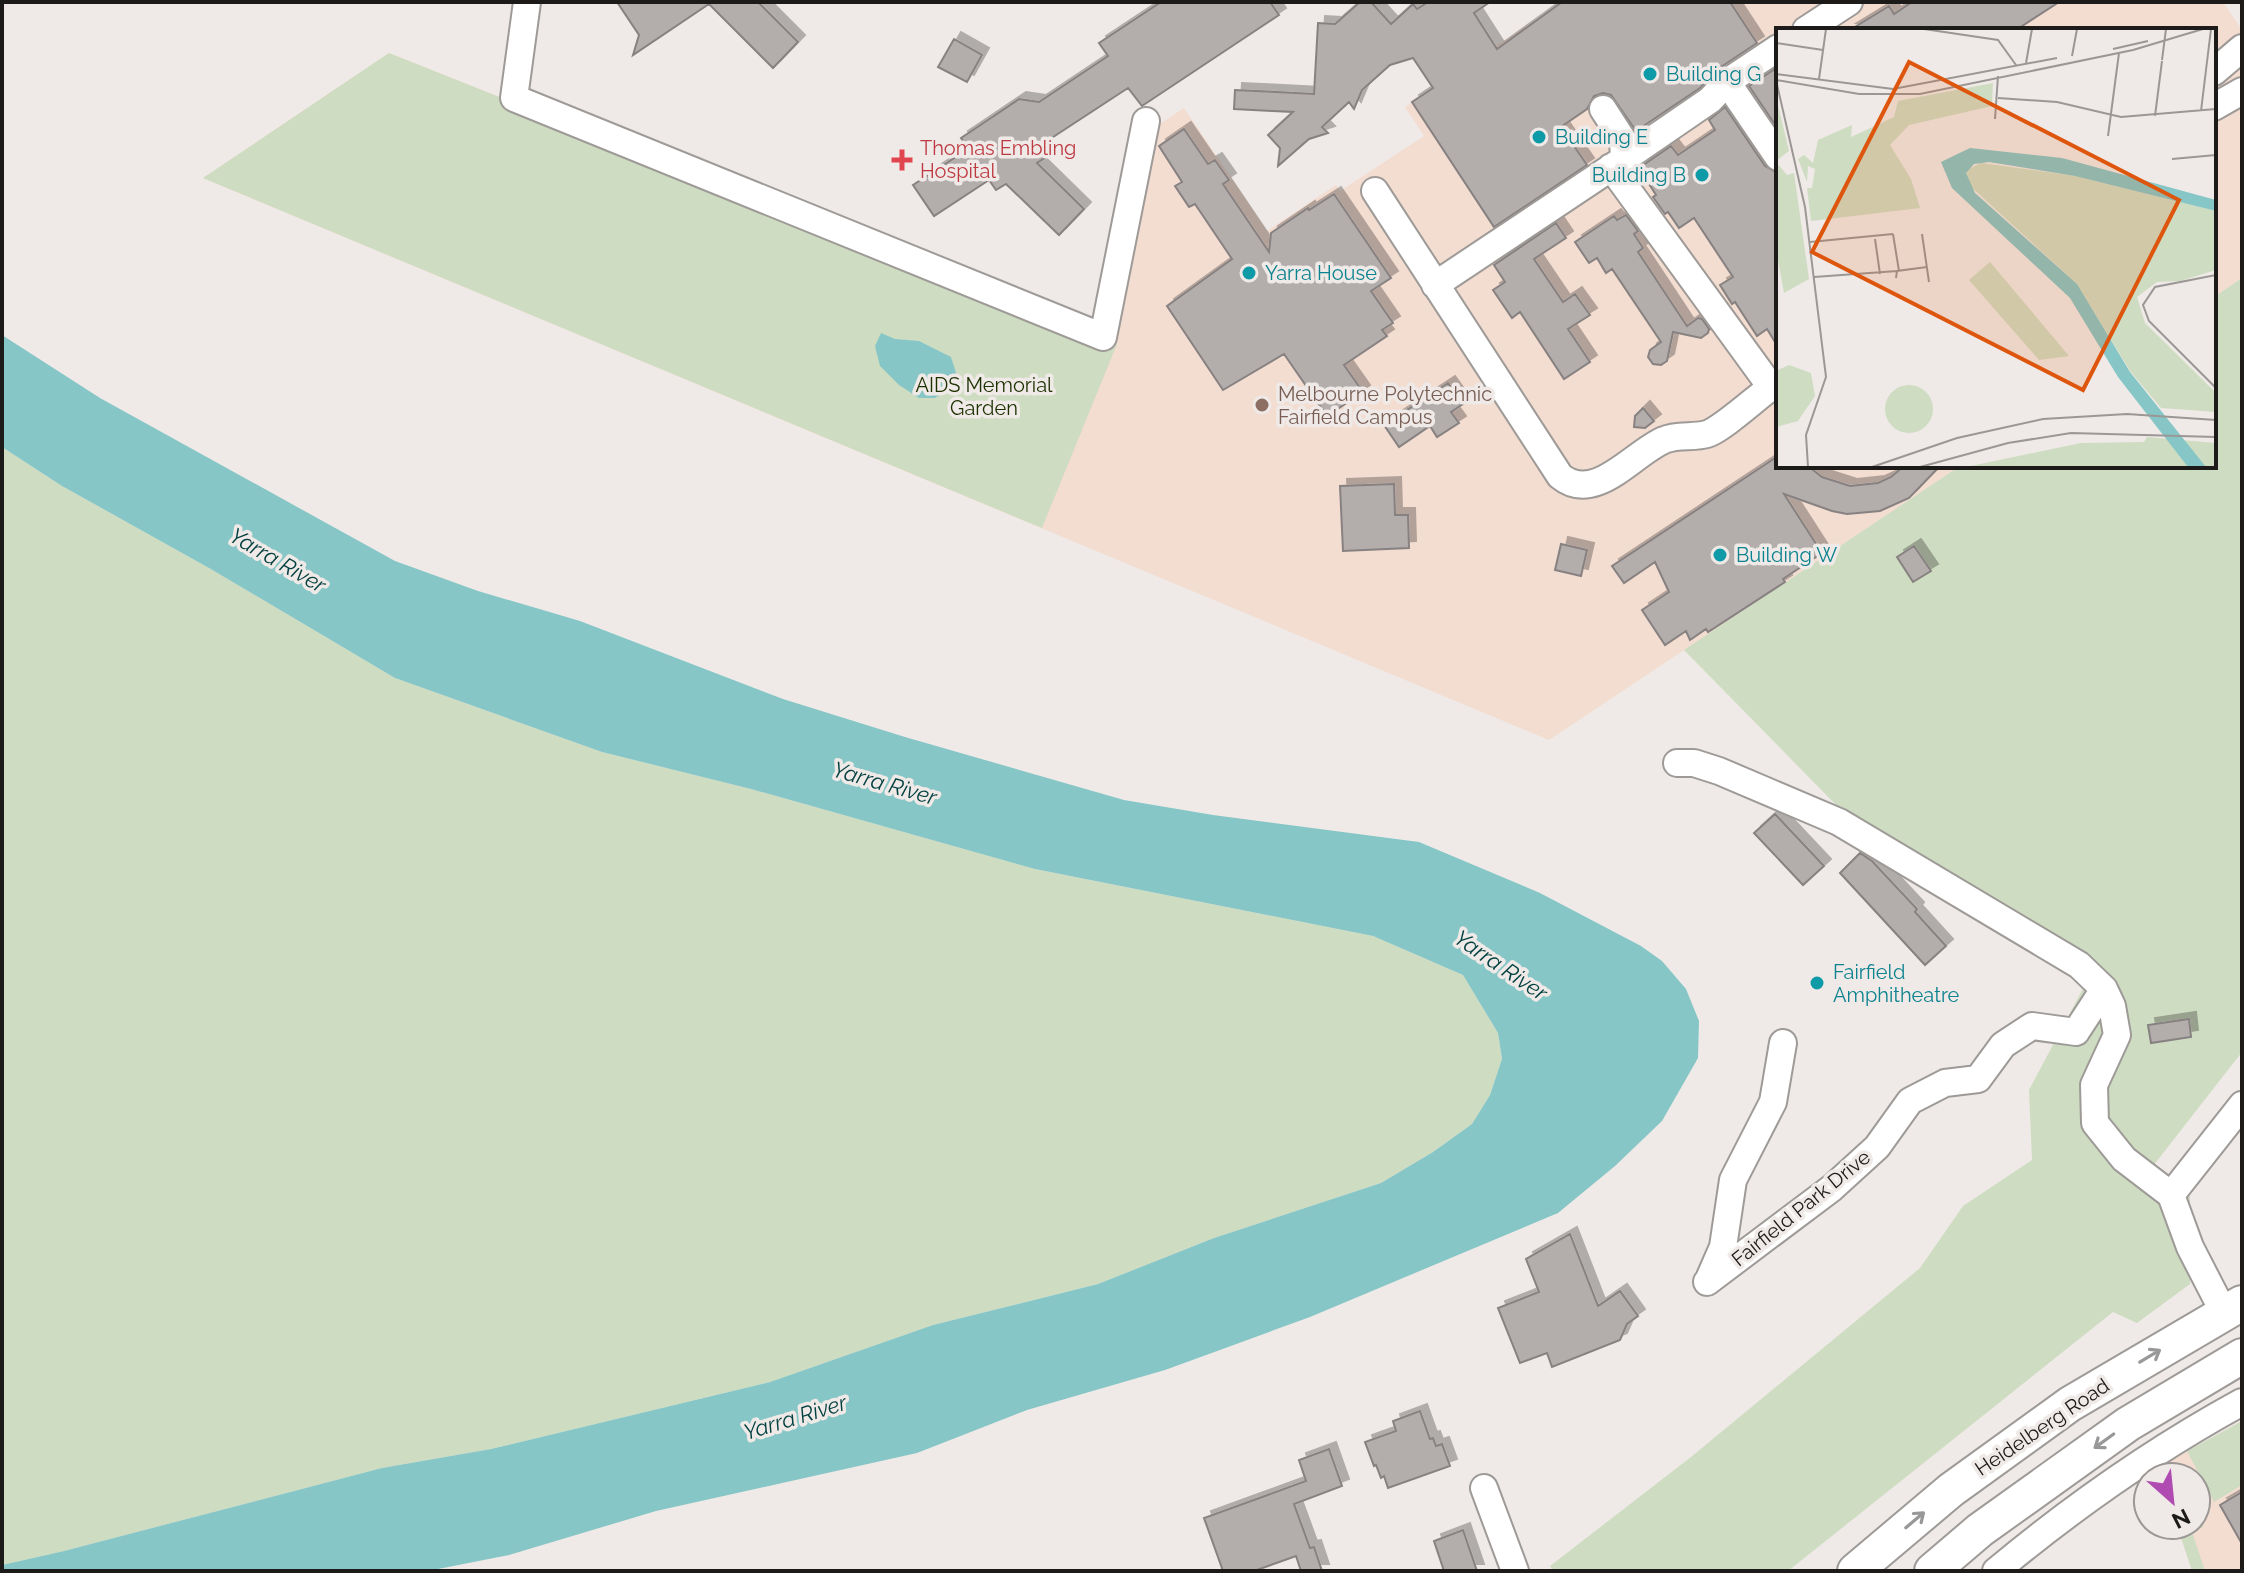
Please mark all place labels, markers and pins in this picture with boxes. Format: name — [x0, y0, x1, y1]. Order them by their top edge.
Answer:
place label: Building G — [1666, 62, 1761, 86]
marker: Building G — [1641, 65, 1659, 83]
place label: Building E — [1555, 125, 1648, 149]
marker: Building E — [1530, 128, 1548, 146]
place label: Thomas Embling Hospital — [920, 136, 1076, 183]
marker: Thomas Embling Hospital — [891, 149, 913, 171]
place label: Building B — [1592, 163, 1686, 187]
marker: Building B — [1693, 166, 1711, 184]
place label: Yarra House — [1265, 261, 1377, 285]
marker: Yarra House — [1240, 264, 1258, 282]
place label: Melbourne Polytechnic Fairfield Campus — [1278, 382, 1492, 429]
marker: Melbourne Polytechnic Fairfield Campus — [1253, 396, 1271, 414]
place label: Building W — [1736, 543, 1837, 567]
marker: Building W — [1711, 546, 1729, 564]
place label: Fairfield Amphitheatre — [1833, 960, 1960, 1007]
marker: Fairfield Amphitheatre — [1808, 974, 1826, 992]

